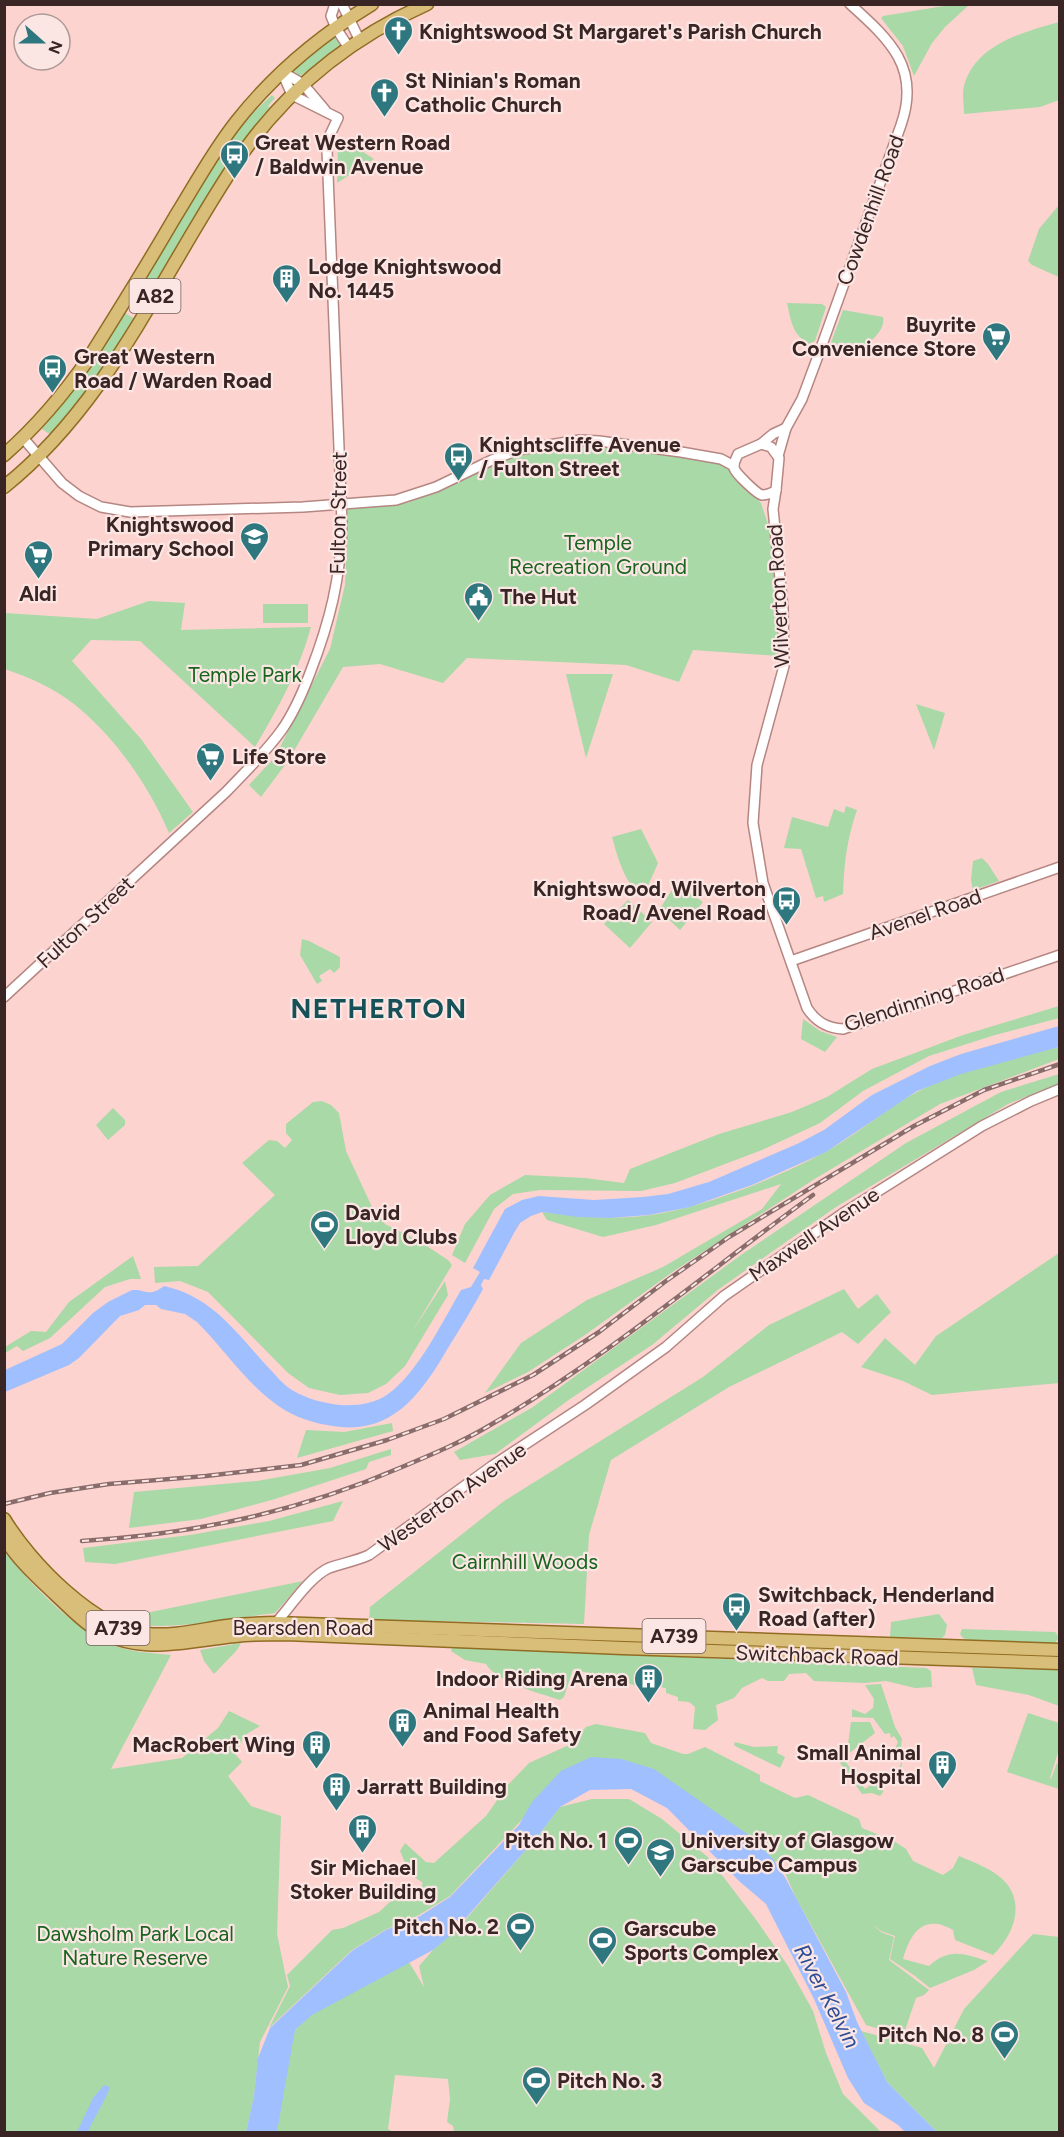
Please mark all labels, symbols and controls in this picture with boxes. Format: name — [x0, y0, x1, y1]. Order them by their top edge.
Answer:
north arrow — [12, 12, 72, 72]
church icon: Knightswood St Margaret's Parish Church — [382, 15, 414, 57]
place label: Knightswood St Margaret's Parish Church — [419, 19, 822, 44]
text: N — [44, 38, 67, 56]
place label: St Ninian's Roman Catholic Church — [405, 68, 581, 117]
church icon: St Ninian's Roman Catholic Church — [368, 76, 400, 118]
place label: Great Western Road / Baldwin Avenue — [255, 130, 450, 179]
street label: Cowdenhill Road — [831, 131, 909, 289]
bus stop icon: Great Western Road / Baldwin Avenue — [218, 138, 250, 180]
place label: Lodge Knightswood No. 1445 — [308, 254, 501, 303]
building icon: Lodge Knightswood No. 1445 — [271, 262, 303, 304]
road number: A82 — [130, 279, 180, 313]
place label: Buyrite Convenience Store — [792, 312, 976, 361]
supermarket icon: Buyrite Convenience Store — [981, 320, 1013, 362]
place label: Great Western Road / Warden Road — [74, 344, 272, 393]
bus stop icon: Great Western Road / Warden Road — [37, 352, 69, 394]
place label: Knightscliffe Avenue / Fulton Street — [479, 432, 681, 481]
bus stop icon: Knightscliffe Avenue / Fulton Street — [442, 440, 474, 482]
street label: Fulton Street — [324, 451, 352, 575]
place label: Knightswood Primary School — [88, 512, 234, 561]
school or university icon: Knightswood Primary School — [239, 520, 271, 562]
street label: Wilverton Road — [762, 523, 794, 669]
park label: Temple Recreation Ground — [509, 530, 687, 579]
supermarket icon: Aldi — [22, 538, 54, 580]
public building icon: The Hut — [463, 580, 495, 622]
place label: Aldi — [19, 581, 57, 606]
place label: The Hut — [500, 584, 577, 609]
park label: Temple Park — [188, 662, 302, 687]
supermarket icon: Life Store — [195, 740, 227, 782]
place label: Life Store — [232, 744, 327, 769]
street label: Fulton Street — [31, 871, 139, 973]
place label: Knightswood, Wilverton Road/ Avenel Road — [533, 876, 766, 925]
street label: Avenel Road — [865, 883, 985, 945]
bus stop icon: Knightswood, Wilverton Road/ Avenel Road — [771, 884, 803, 926]
street label: Glendinning Road — [841, 961, 1007, 1037]
district label: NETHERTON — [290, 992, 468, 1025]
street label: Maxwell Avenue — [744, 1181, 884, 1287]
place label: David Lloyd Clubs — [345, 1200, 457, 1249]
sports icon: David Lloyd Clubs — [308, 1208, 340, 1250]
street label: Westerton Avenue — [373, 1437, 531, 1557]
park label: Cairnhill Woods — [452, 1549, 598, 1574]
place label: Switchback, Henderland Road (after) — [758, 1582, 995, 1631]
bus stop icon: Switchback, Henderland Road (after) — [721, 1590, 753, 1632]
road number: A739 — [86, 1611, 150, 1645]
street label: Bearsden Road — [233, 1615, 373, 1640]
road number: A739 — [642, 1619, 706, 1653]
street label: Switchback Road — [735, 1640, 899, 1670]
building icon: Indoor Riding Arena — [633, 1662, 665, 1704]
place label: Indoor Riding Arena — [436, 1666, 628, 1691]
place label: Animal Health and Food Safety — [423, 1698, 582, 1747]
building icon: Animal Health and Food Safety — [386, 1706, 418, 1748]
building icon: MacRobert Wing — [300, 1728, 332, 1770]
place label: MacRobert Wing — [132, 1732, 295, 1757]
place label: Small Animal Hospital — [796, 1740, 921, 1789]
building icon: Small Animal Hospital — [926, 1748, 958, 1790]
building icon: Jarratt Building — [320, 1770, 352, 1812]
place label: Jarratt Building — [357, 1774, 507, 1799]
building icon: Sir Michael Stoker Building — [347, 1812, 379, 1854]
sports icon: Pitch No. 1 — [612, 1824, 644, 1866]
place label: Pitch No. 1 — [505, 1828, 607, 1853]
place label: University of Glasgow Garscube Campus — [681, 1828, 895, 1877]
school or university icon: University of Glasgow Garscube Campus — [644, 1836, 676, 1878]
place label: Sir Michael Stoker Building — [290, 1855, 436, 1904]
sports icon: Pitch No. 2 — [504, 1910, 536, 1952]
place label: Pitch No. 2 — [393, 1914, 499, 1939]
place label: Garscube Sports Complex — [624, 1916, 780, 1965]
park label: Dawsholm Park Local Nature Reserve — [36, 1921, 234, 1970]
sports icon: Garscube Sports Complex — [587, 1924, 619, 1966]
water label: River Kelvin — [788, 1939, 866, 2053]
sports icon: Pitch No. 8 — [989, 2018, 1021, 2060]
place label: Pitch No. 8 — [878, 2022, 984, 2047]
sports icon: Pitch No. 3 — [520, 2064, 552, 2106]
place label: Pitch No. 3 — [557, 2068, 662, 2093]

